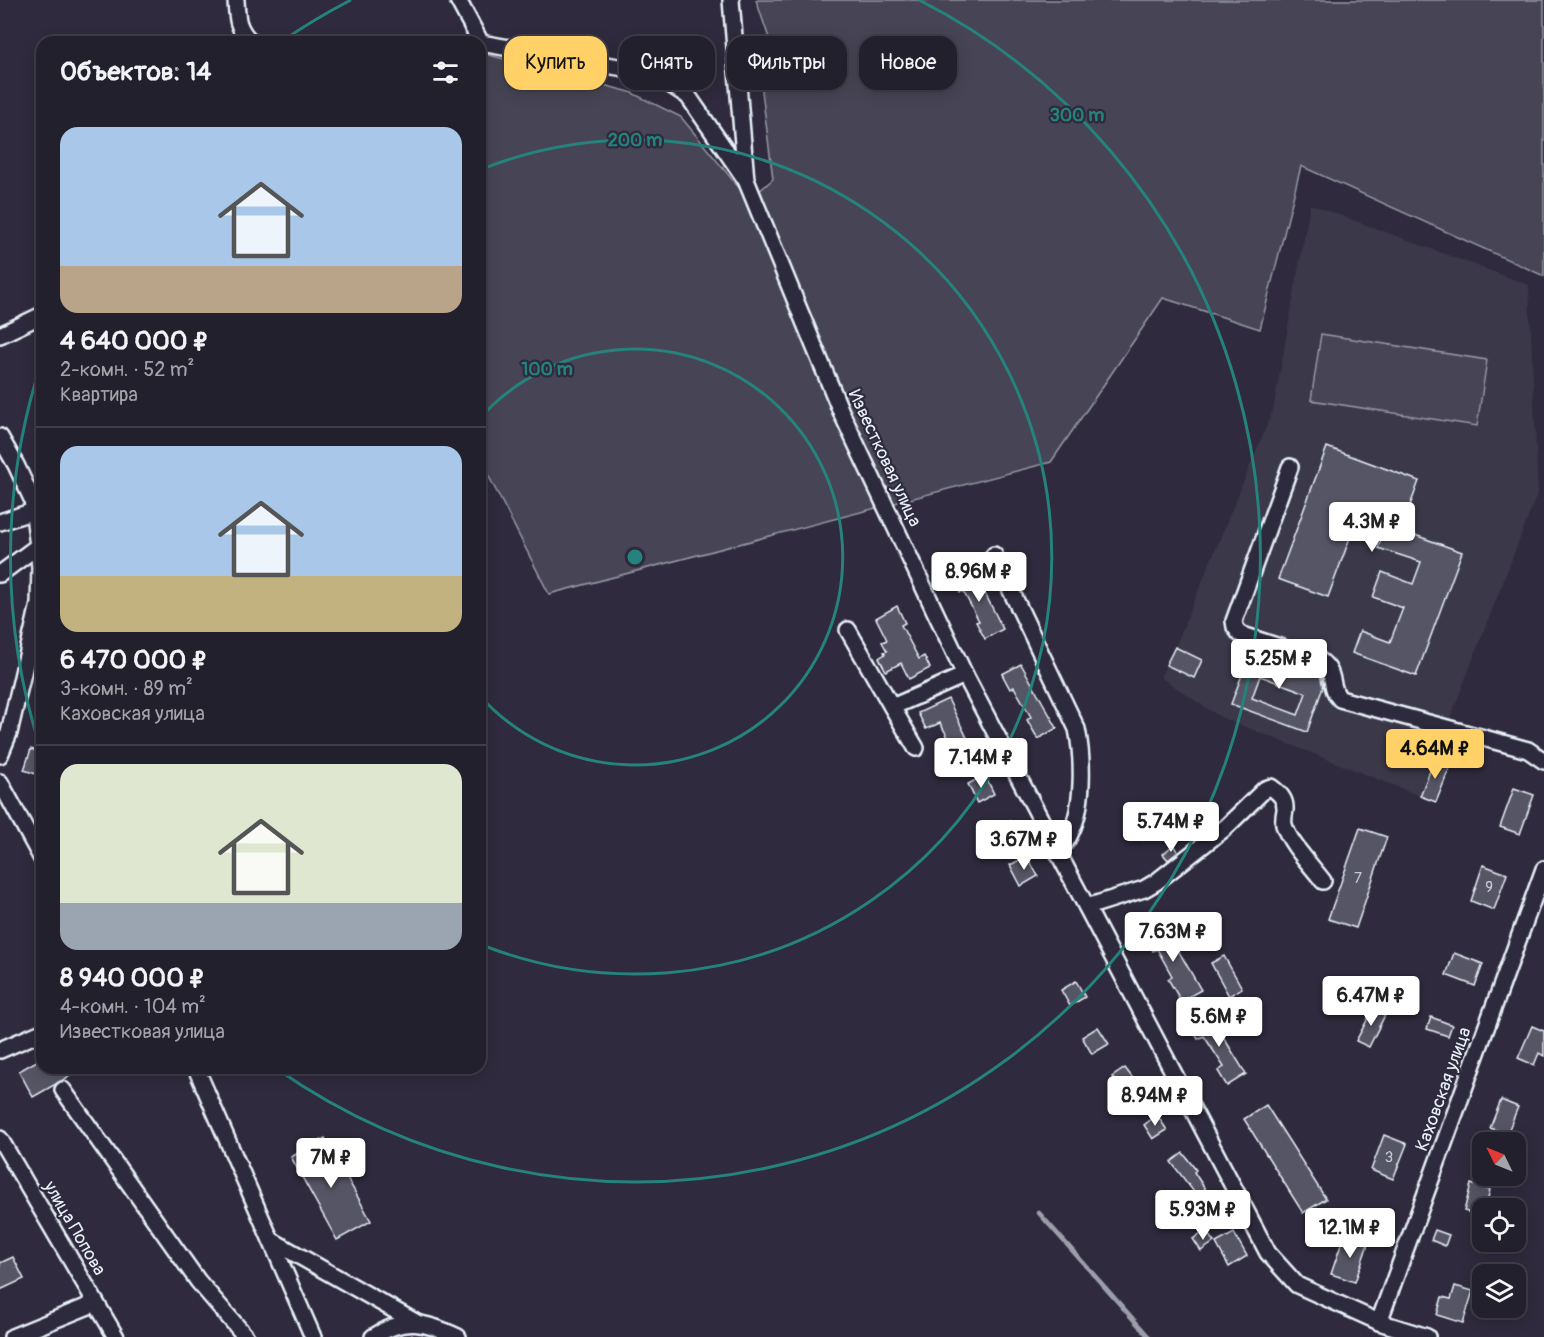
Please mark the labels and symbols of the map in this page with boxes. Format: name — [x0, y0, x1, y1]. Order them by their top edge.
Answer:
text: 300 m — [1050, 104, 1104, 127]
text: 200 m — [608, 129, 662, 152]
text: 100 m — [521, 358, 573, 381]
street label: Известковая улица — [843, 386, 926, 530]
pin: 4.3M ₽ — [1323, 502, 1421, 553]
centre of rings — [625, 547, 645, 567]
pin: 8.96M ₽ — [924, 552, 1034, 603]
pin: 5.25M ₽ — [1224, 639, 1334, 690]
pin: 4.64M ₽ — [1380, 729, 1490, 780]
pin: 7.14M ₽ — [926, 738, 1036, 789]
pin: 5.74M ₽ — [1116, 802, 1226, 853]
pin: 3.67M ₽ — [969, 820, 1079, 871]
house number: 7 — [1354, 869, 1362, 888]
house number: 9 — [1485, 878, 1493, 897]
pin: 7.63M ₽ — [1118, 912, 1228, 963]
pin: 6.47M ₽ — [1316, 976, 1426, 1027]
pin: 5.6M ₽ — [1170, 997, 1268, 1048]
street label: Каховская улица — [1410, 1024, 1477, 1154]
pin: 8.94M ₽ — [1100, 1076, 1210, 1127]
north arrow — [1472, 1132, 1526, 1186]
pin: 7M ₽ — [295, 1138, 367, 1189]
house number: 3 — [1385, 1148, 1393, 1167]
street label: улица Попова — [38, 1176, 111, 1280]
pin: 5.93M ₽ — [1148, 1190, 1258, 1241]
pin: 12.1M ₽ — [1295, 1208, 1405, 1259]

